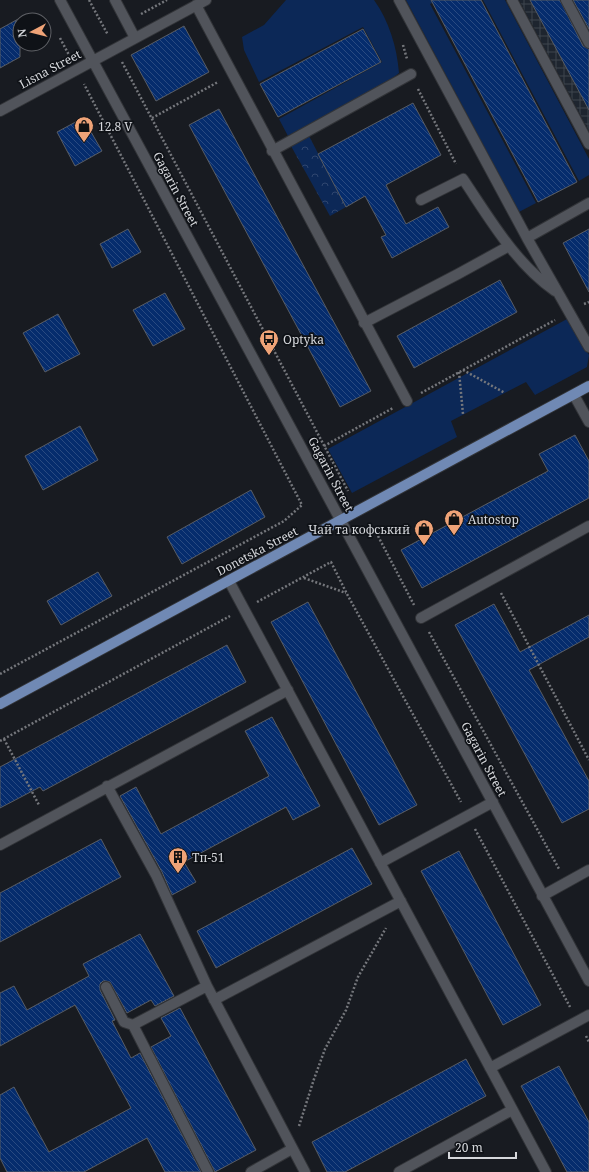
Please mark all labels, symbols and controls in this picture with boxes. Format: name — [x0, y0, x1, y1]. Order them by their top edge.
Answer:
north arrow — [12, 12, 52, 52]
text: N — [14, 28, 30, 38]
street label: Lisna Street — [16, 46, 84, 92]
shop icon: 12.8 V — [73, 115, 95, 143]
place label: 12.8 V — [98, 118, 133, 135]
street label: Gagarin Street — [149, 149, 203, 229]
bus stop icon: Optyka — [258, 328, 280, 356]
place label: Optyka — [283, 331, 324, 348]
street label: Gagarin Street — [304, 434, 358, 514]
shop icon: Autostop — [443, 508, 465, 536]
place label: Autostop — [468, 511, 519, 528]
shop icon: Чай та кофський — [413, 518, 435, 546]
place label: Чай та кофський — [308, 521, 410, 538]
street label: Donetska Street — [213, 522, 301, 580]
street label: Gagarin Street — [457, 719, 511, 799]
building icon: Тп-51 — [167, 846, 189, 874]
place label: Тп-51 — [192, 849, 225, 866]
scale bar — [449, 1134, 516, 1160]
text: 20 m — [455, 1139, 483, 1156]

